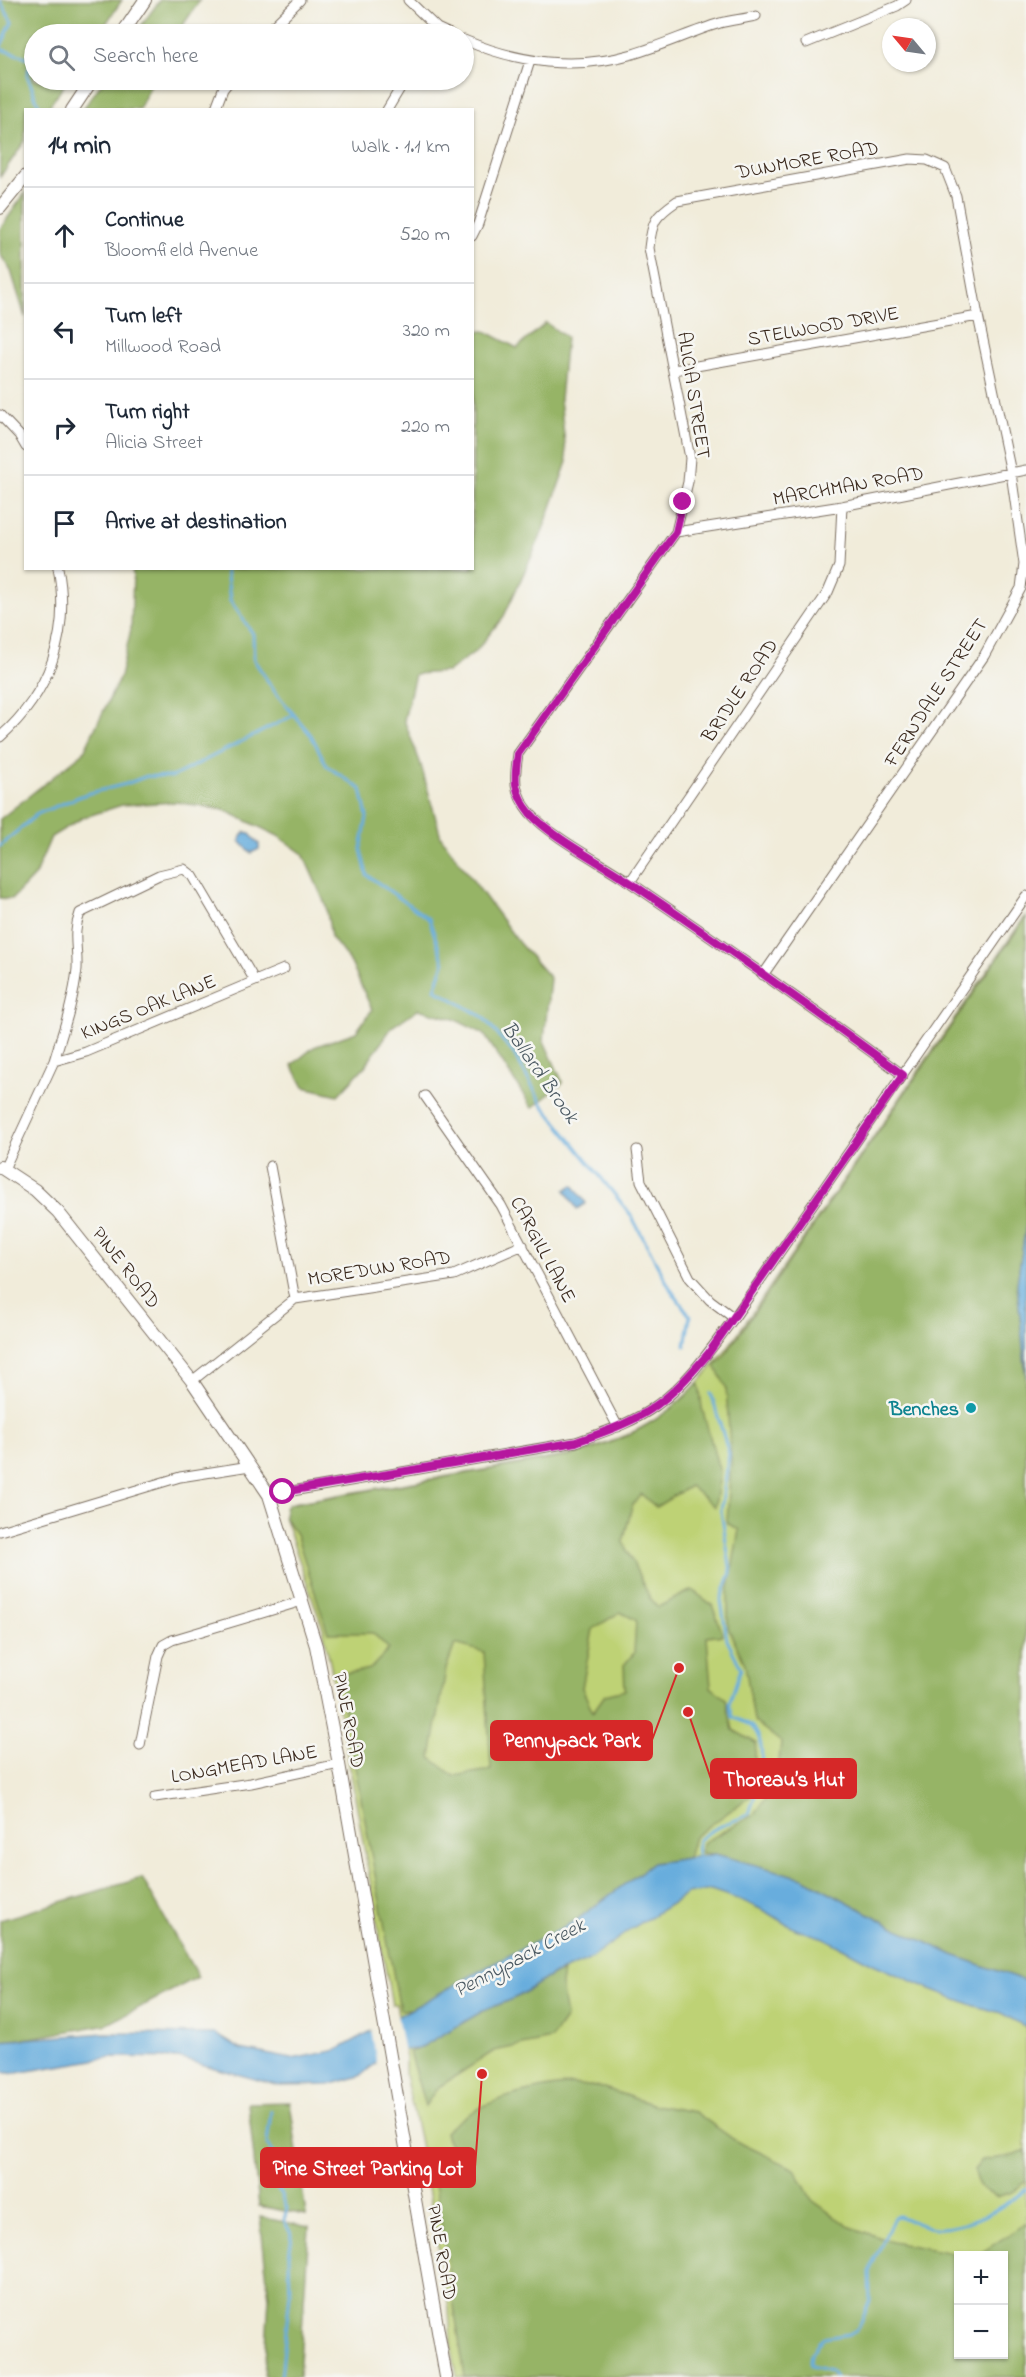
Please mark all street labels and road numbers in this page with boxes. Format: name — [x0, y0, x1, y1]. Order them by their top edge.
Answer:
street label: DUNMORE ROAD — [733, 135, 881, 188]
street label: STELWOOD DRIVE — [745, 300, 901, 355]
street label: ALICIA STREET — [668, 330, 717, 461]
street label: MARCHMAN ROAD — [771, 460, 926, 515]
street label: FERNDALE STREET — [877, 613, 996, 774]
street label: BRIDLE ROAD — [695, 634, 787, 750]
street label: KINGS OAK LANE — [77, 968, 221, 1049]
street label: CARGILL LANE — [502, 1192, 582, 1309]
street label: PINE ROAD — [84, 1221, 166, 1316]
street label: MOREDUN ROAD — [306, 1244, 453, 1295]
street label: PINE ROAD — [324, 1670, 371, 1771]
street label: LONGMEAD LANE — [169, 1738, 320, 1793]
street label: PINE ROAD — [418, 2202, 463, 2303]

